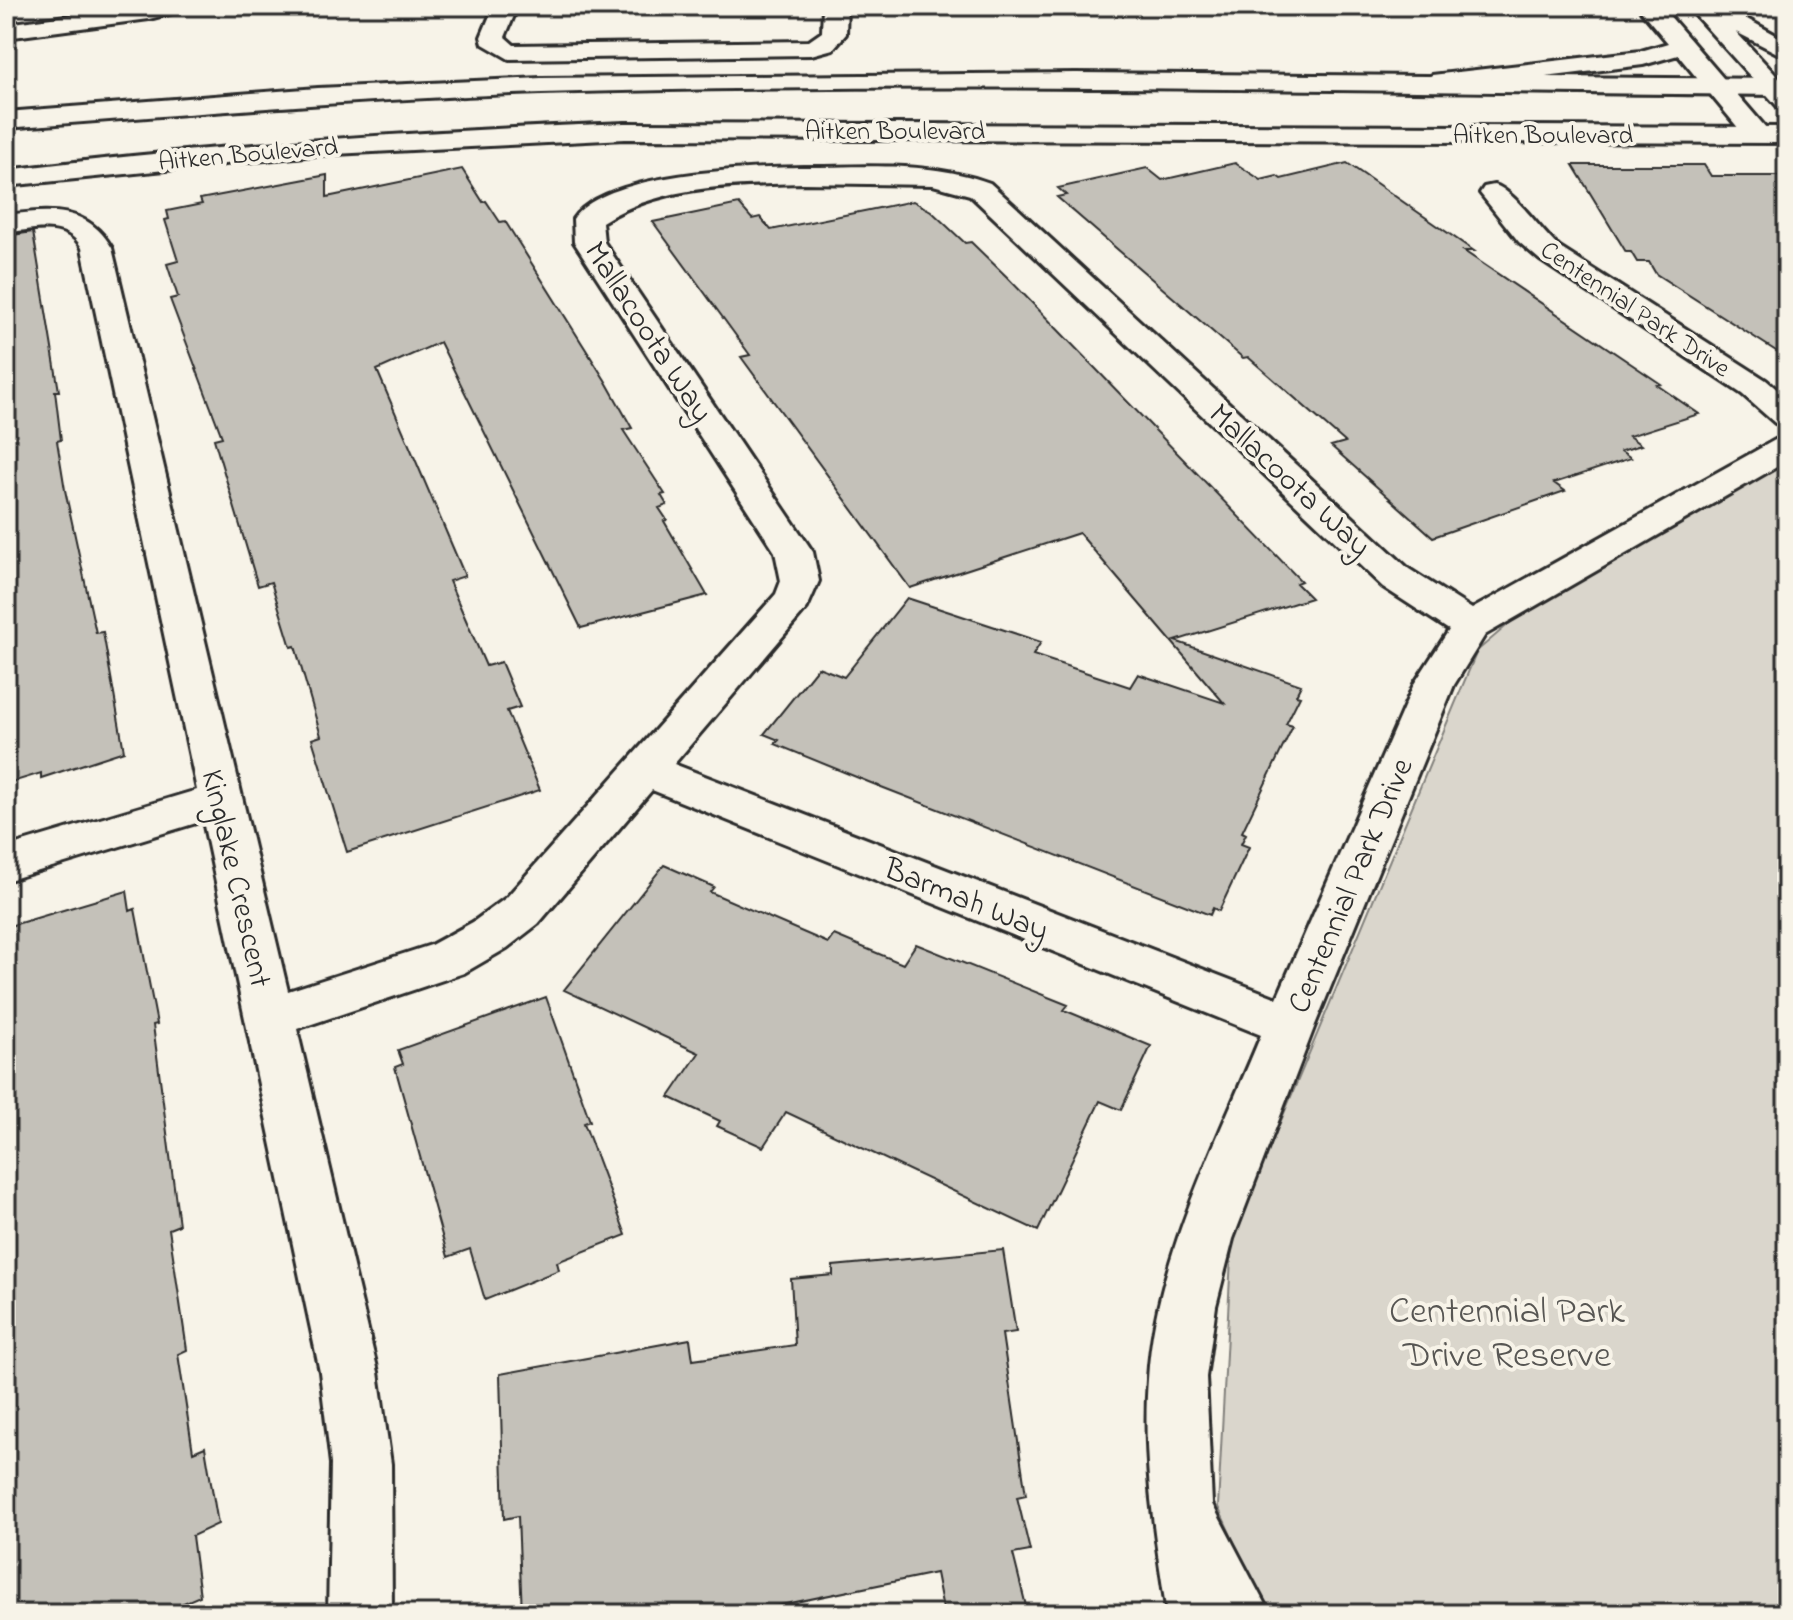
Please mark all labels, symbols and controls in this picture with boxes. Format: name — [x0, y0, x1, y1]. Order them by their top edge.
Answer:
street label: Aitken Boulevard — [805, 114, 986, 152]
street label: Aitken Boulevard — [1453, 118, 1634, 156]
street label: Aitken Boulevard — [157, 129, 340, 183]
street label: Mallacoota Way — [571, 233, 723, 433]
street label: Centennial Park Drive — [1532, 233, 1737, 389]
street label: Mallacoota Way — [1196, 393, 1381, 570]
street label: Centennial Park Drive — [1277, 751, 1428, 1021]
street label: Kinglake Crescent — [187, 765, 283, 993]
street label: Barmah Way — [875, 847, 1055, 956]
park label: Centennial Park Drive Reserve — [1389, 1285, 1625, 1385]

